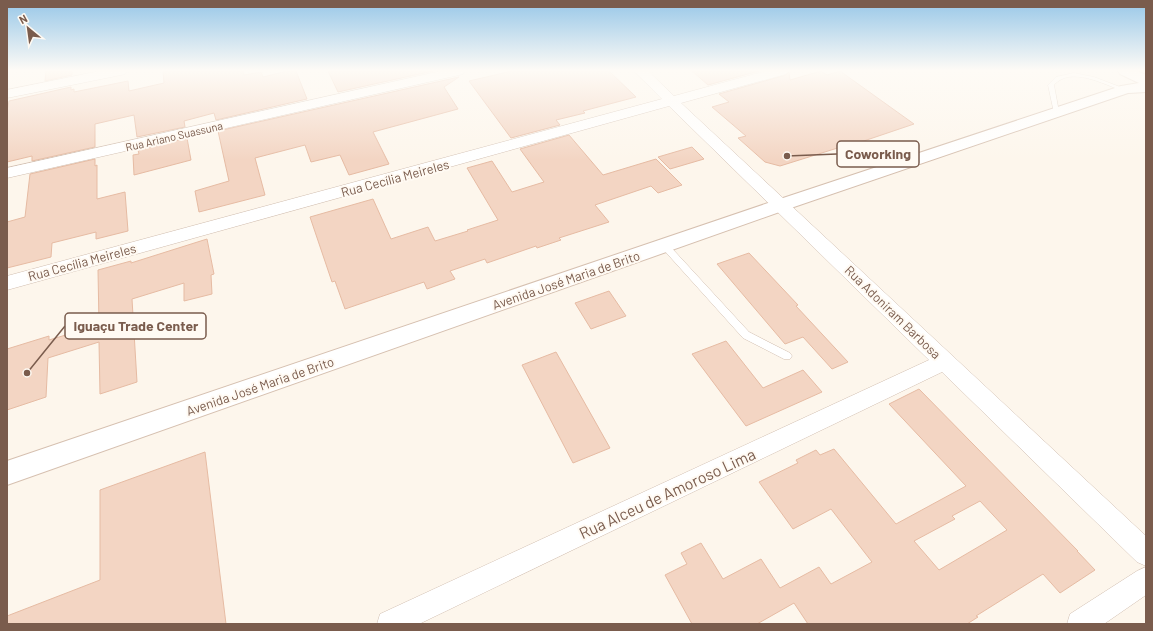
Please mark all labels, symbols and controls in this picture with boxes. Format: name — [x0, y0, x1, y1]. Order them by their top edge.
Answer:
north arrow — [8, 8, 48, 48]
text: N — [17, 11, 29, 26]
street label: Rua Ariano Suassuna — [124, 118, 224, 154]
callout: Coworking — [837, 141, 919, 167]
text: Coworking — [845, 145, 911, 162]
street label: Rua Cecília Meireles — [339, 156, 451, 200]
street label: Rua Cecília Meireles — [26, 240, 138, 284]
street label: Avenida José Maria de Brito — [490, 247, 642, 313]
street label: Rua Adoniram Barbosa — [842, 262, 944, 362]
callout: Iguaçu Trade Center — [65, 313, 206, 339]
text: Iguaçu Trade Center — [74, 317, 199, 334]
street label: Avenida José Maria de Brito — [184, 353, 336, 419]
street label: Rua Alceu de Amoroso Lima — [576, 444, 758, 542]

